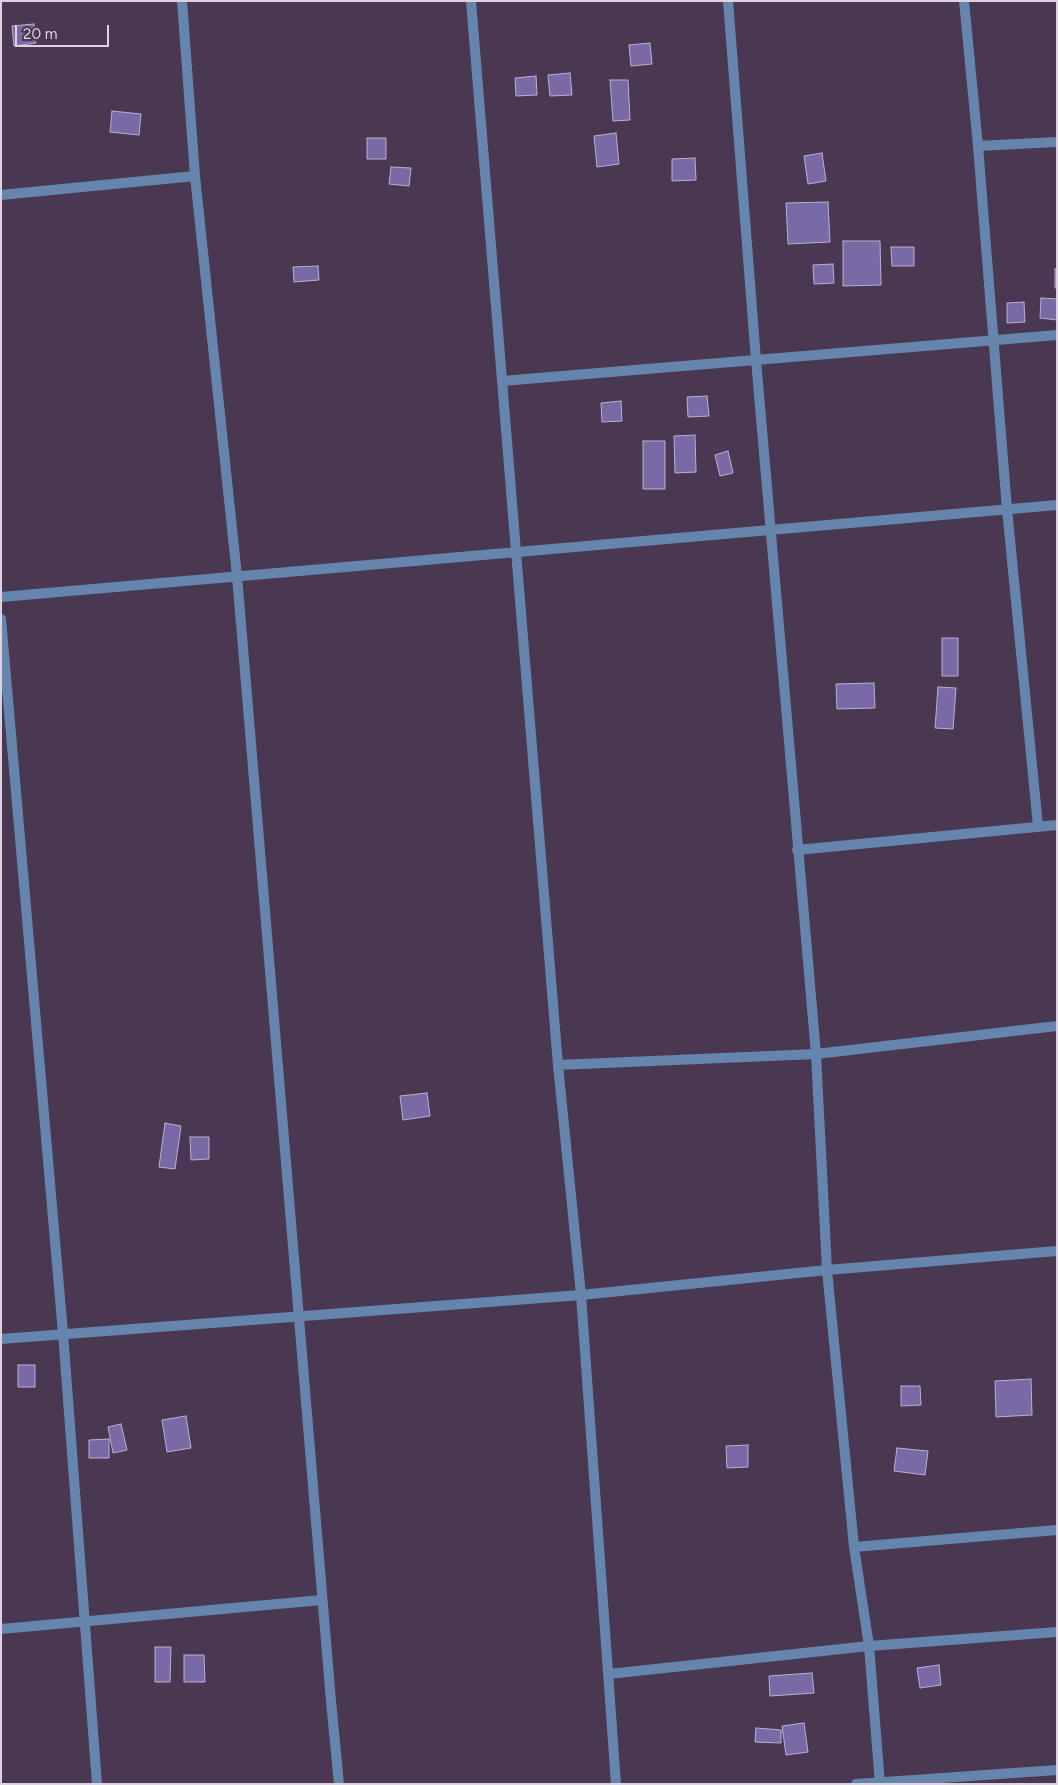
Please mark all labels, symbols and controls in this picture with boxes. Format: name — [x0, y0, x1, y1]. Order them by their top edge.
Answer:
scale bar — [18, 15, 111, 47]
text: 20 m — [23, 25, 57, 43]

